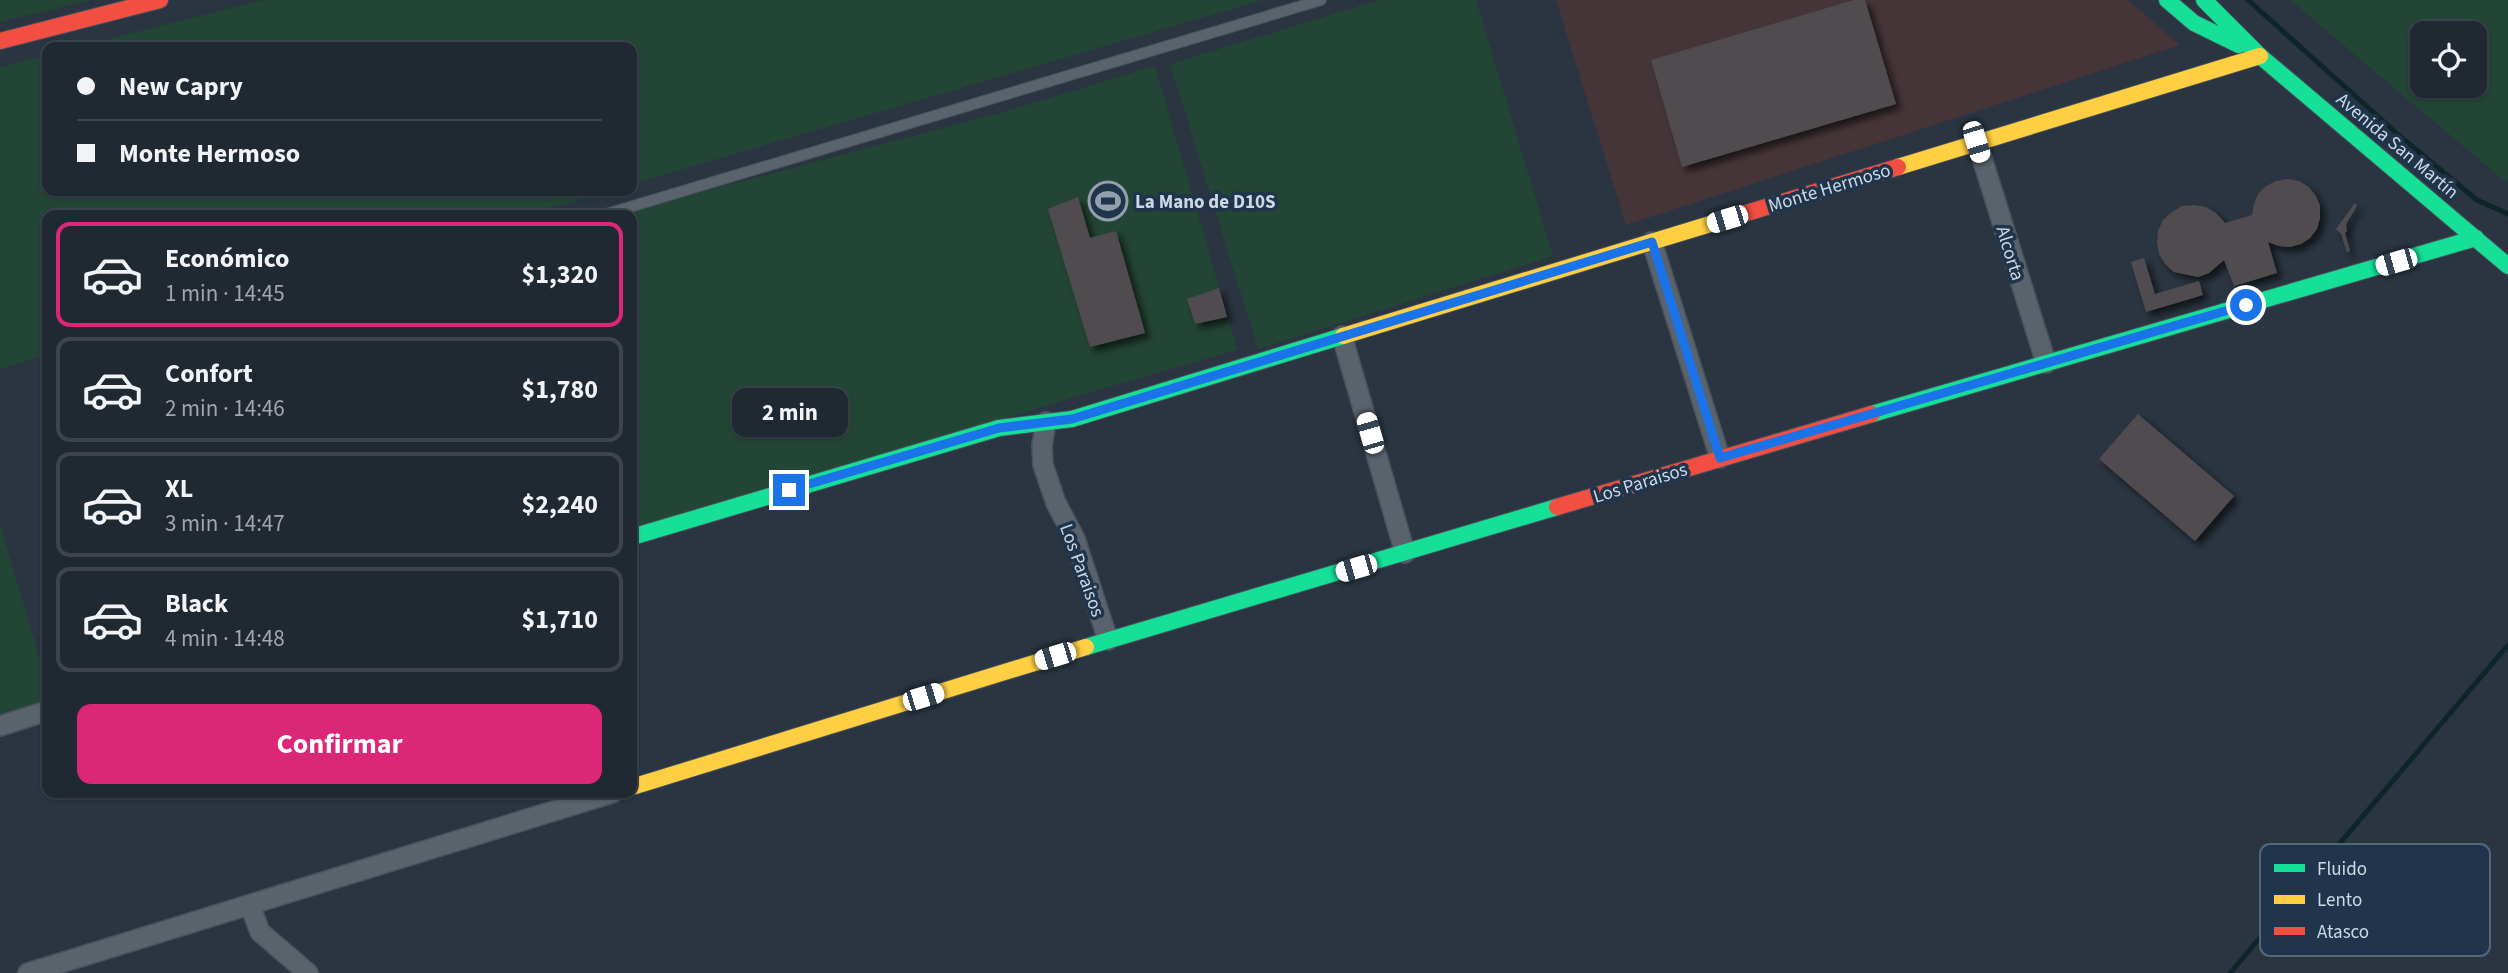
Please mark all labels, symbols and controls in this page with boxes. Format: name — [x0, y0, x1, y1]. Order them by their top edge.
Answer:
map controls — [2410, 21, 2487, 98]
button: locate — [2410, 21, 2487, 98]
text: New Capry — [119, 68, 243, 105]
street label: Avenida San Martín — [2330, 87, 2464, 206]
car — [1960, 119, 1993, 165]
text: Monte Hermoso — [119, 135, 300, 172]
street label: Monte Hermoso — [1765, 157, 1894, 220]
sports icon: La Mano de D10S — [1087, 180, 1129, 222]
place label: La Mano de D10S — [1135, 189, 1276, 216]
car — [1704, 203, 1751, 235]
street label: Alcorta — [1988, 223, 2031, 284]
text: Económico — [165, 240, 290, 277]
icon: car — [81, 243, 144, 306]
car — [2373, 246, 2420, 278]
text: $1,320 — [522, 256, 598, 293]
text: 1 min · 14:45 — [165, 277, 285, 310]
route start — [2230, 289, 2262, 321]
text: Confort — [165, 355, 253, 392]
icon: car — [81, 358, 144, 421]
text: $1,780 — [522, 371, 598, 408]
callout: 2 min — [731, 388, 847, 438]
text: 2 min · 14:46 — [165, 392, 285, 425]
text: 2 min — [762, 396, 818, 429]
car — [1355, 410, 1386, 456]
street label: Los Paraisos — [1590, 456, 1691, 511]
text: XL — [165, 470, 193, 507]
icon: car — [81, 473, 144, 536]
route end — [773, 474, 805, 506]
text: $2,240 — [522, 486, 598, 523]
text: 3 min · 14:47 — [165, 507, 285, 540]
street label: Los Paraisos — [1052, 520, 1111, 621]
car — [1333, 552, 1380, 584]
text: Black — [165, 585, 228, 622]
icon: car — [81, 588, 144, 651]
text: $1,710 — [522, 601, 598, 638]
text: 4 min · 14:48 — [165, 622, 285, 655]
car — [1032, 640, 1079, 672]
car — [900, 681, 947, 713]
button: Confirmar — [77, 704, 602, 784]
legend — [2260, 844, 2490, 956]
text: Fluido — [2317, 856, 2367, 883]
text: Lento — [2317, 887, 2362, 914]
text: Atasco — [2317, 919, 2369, 946]

